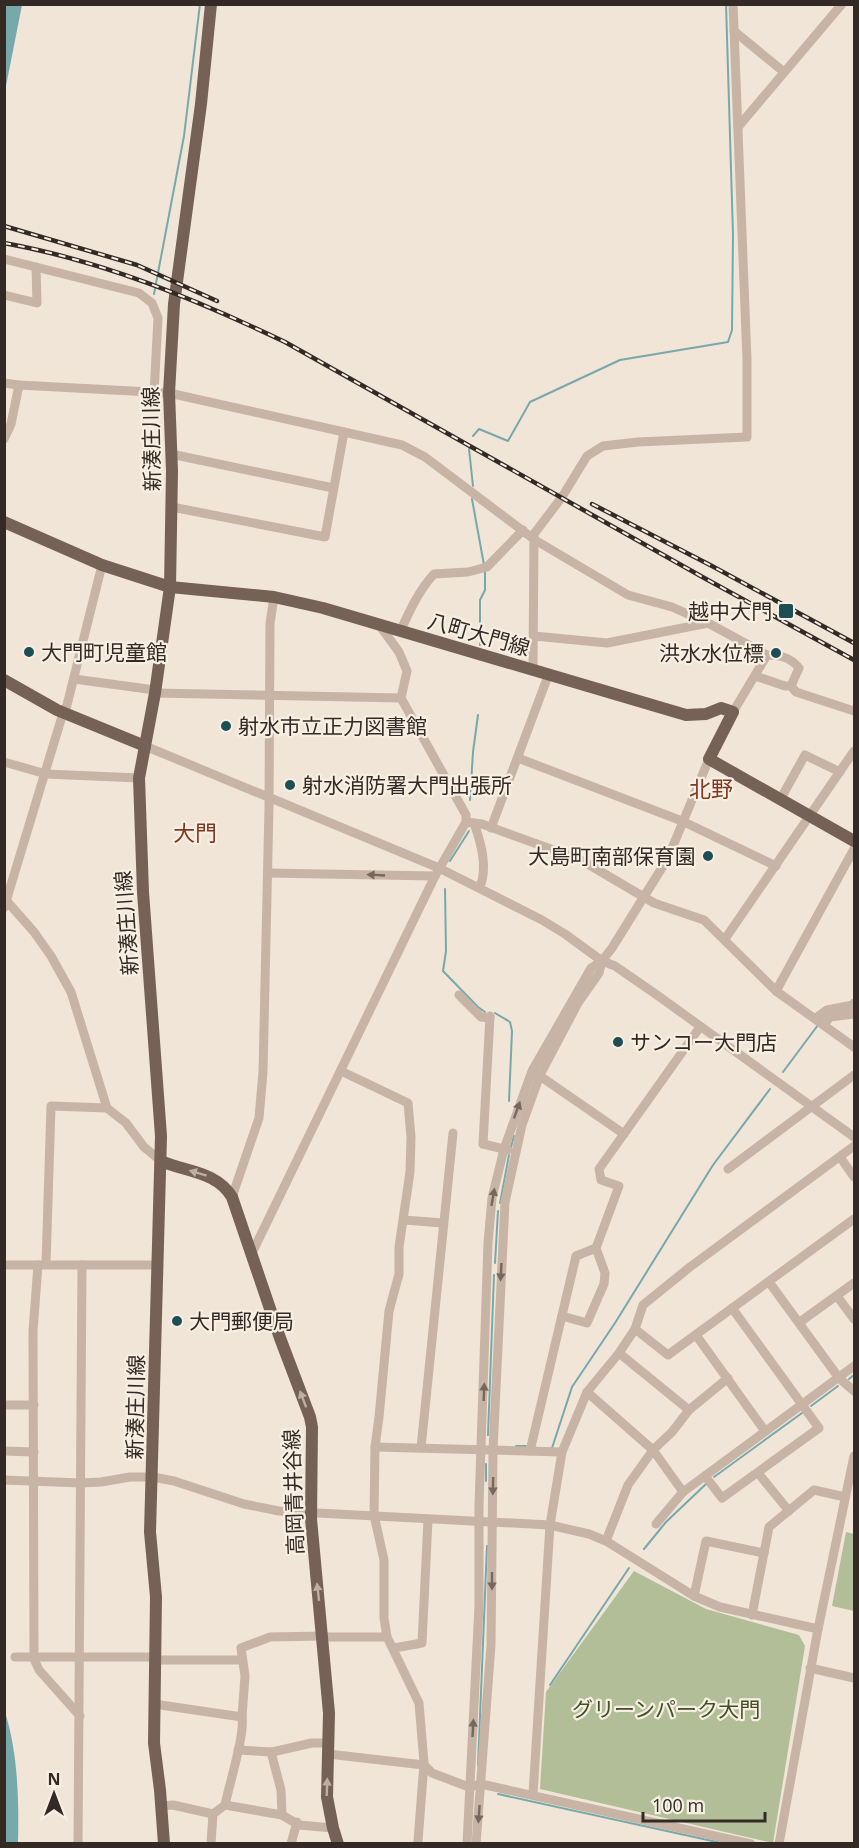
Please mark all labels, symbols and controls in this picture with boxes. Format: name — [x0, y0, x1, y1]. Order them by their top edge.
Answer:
street label: 新湊庄川線 — [136, 386, 166, 492]
place label: 越中大門 — [688, 597, 772, 625]
marker: 越中大門 — [777, 602, 795, 620]
street label: 八町大門線 — [425, 606, 533, 662]
place label: 大門町児童館 — [41, 638, 167, 666]
place label: 洪水水位標 — [659, 639, 764, 667]
marker: 大門町児童館 — [22, 645, 36, 659]
marker: 洪水水位標 — [769, 646, 783, 660]
place label: 射水市立正力図書館 — [238, 712, 427, 740]
marker: 射水市立正力図書館 — [219, 719, 233, 733]
place label: 射水消防署大門出張所 — [302, 771, 512, 799]
district label: 北野 — [689, 773, 733, 803]
marker: 射水消防署大門出張所 — [283, 778, 297, 792]
district label: 大門 — [173, 817, 217, 847]
place label: 大島町南部保育園 — [528, 842, 696, 870]
marker: 大島町南部保育園 — [701, 849, 715, 863]
street label: 新湊庄川線 — [108, 870, 144, 976]
one-way arrow — [367, 871, 386, 880]
place label: サンコー大門店 — [630, 1028, 777, 1056]
marker: サンコー大門店 — [611, 1035, 625, 1049]
one-way arrow — [513, 1101, 523, 1119]
one-way arrow — [189, 1168, 207, 1177]
one-way arrow — [489, 1188, 498, 1207]
one-way arrow — [496, 1263, 505, 1282]
place label: 大門郵便局 — [189, 1307, 294, 1335]
marker: 大門郵便局 — [170, 1314, 184, 1328]
street label: 新湊庄川線 — [120, 1354, 150, 1460]
one-way arrow — [479, 1382, 488, 1401]
one-way arrow — [298, 1390, 307, 1408]
street label: 高岡青井谷線 — [277, 1429, 309, 1555]
one-way arrow — [488, 1477, 498, 1496]
one-way arrow — [487, 1572, 497, 1591]
one-way arrow — [313, 1583, 323, 1602]
park label: グリーンパーク大門 — [572, 1695, 760, 1723]
one-way arrow — [468, 1719, 477, 1738]
north arrow — [24, 1764, 84, 1824]
text: N — [47, 1768, 61, 1790]
one-way arrow — [323, 1777, 332, 1796]
scale bar — [643, 1785, 764, 1823]
text: 100 m — [652, 1793, 704, 1817]
one-way arrow — [474, 1804, 483, 1823]

